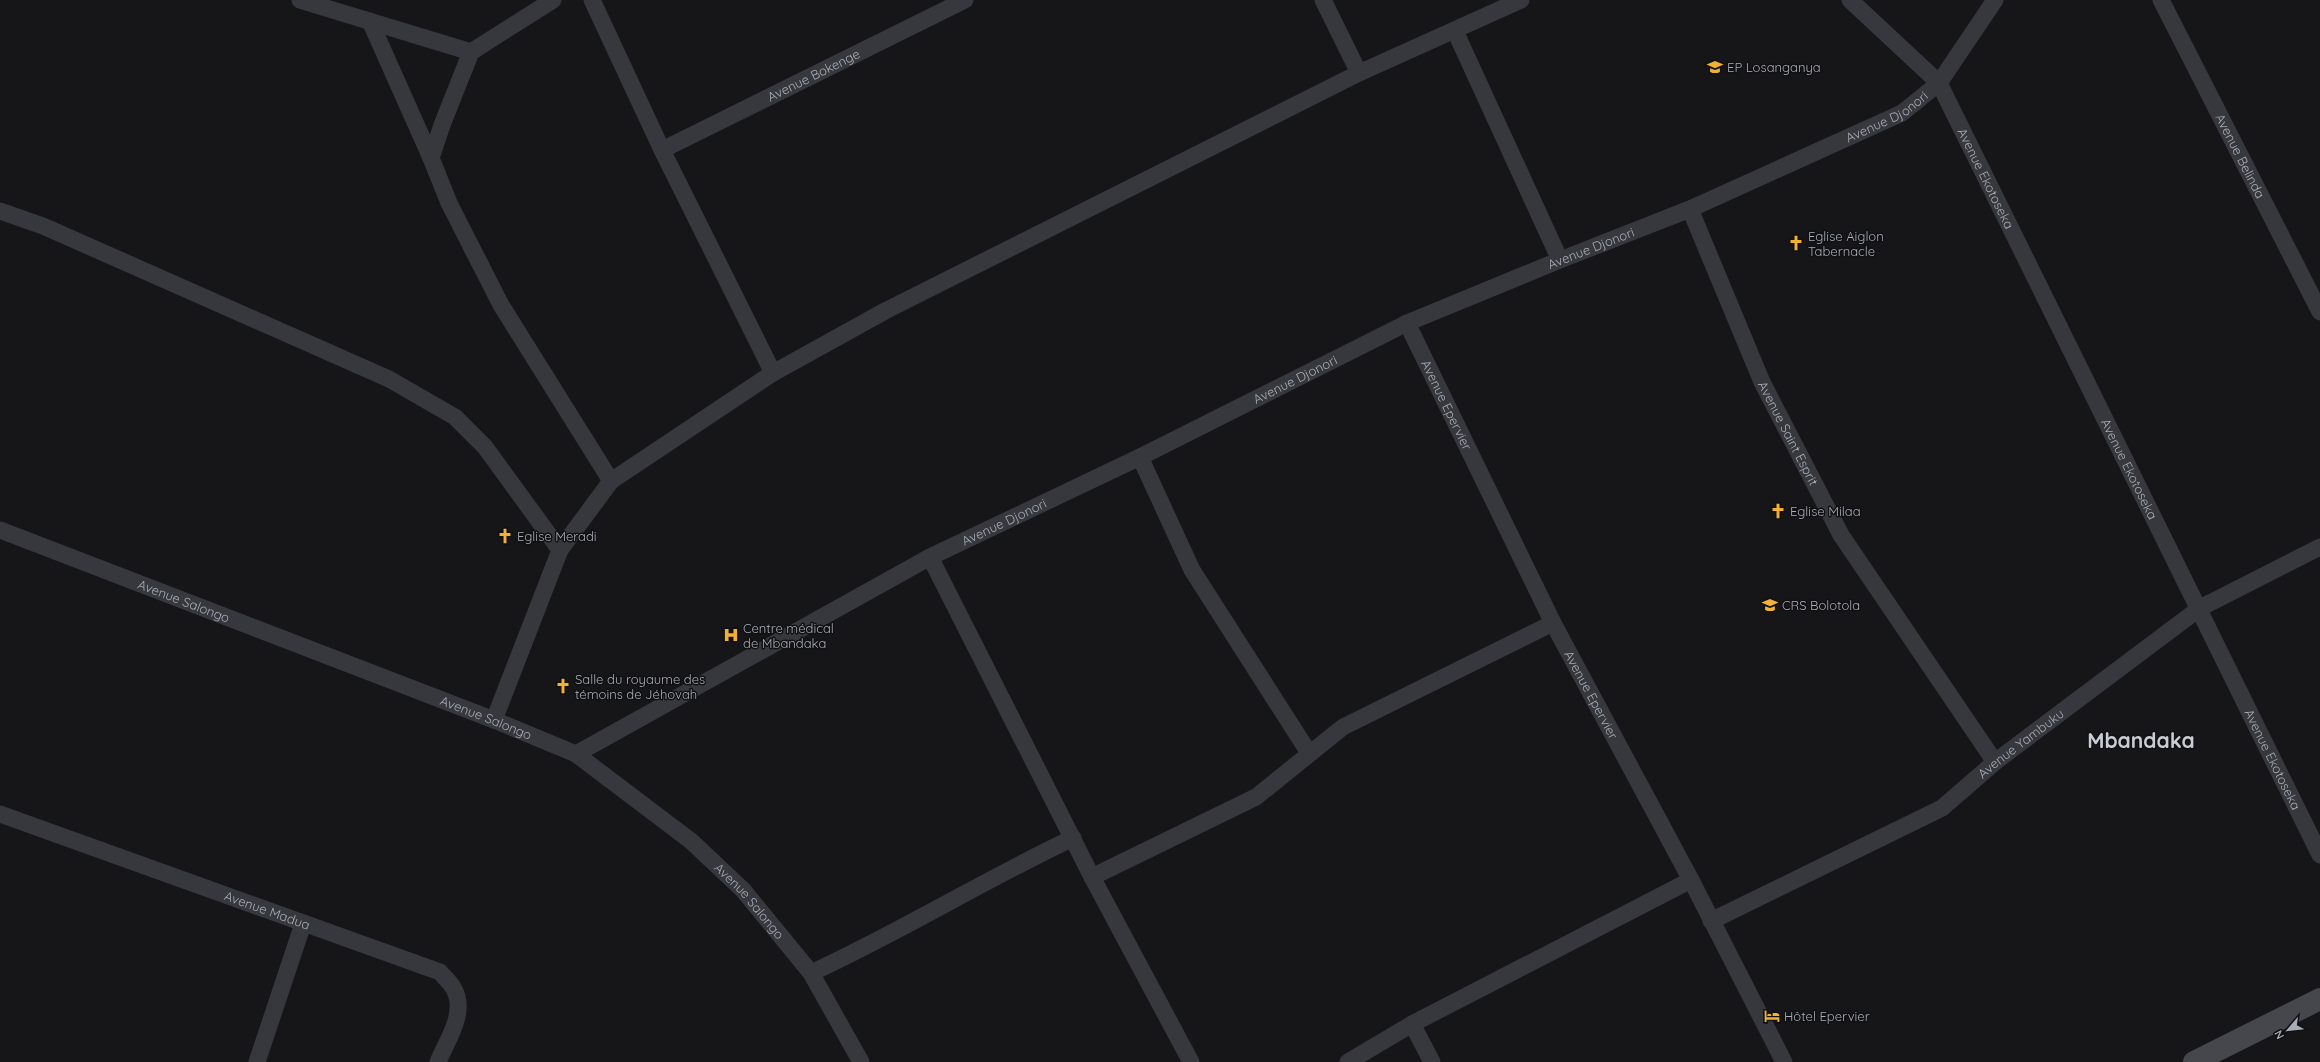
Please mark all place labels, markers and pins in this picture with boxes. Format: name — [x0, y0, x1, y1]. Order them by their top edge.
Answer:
school or university icon: EP Losanganya — [1706, 58, 1724, 76]
place label: EP Losanganya — [1727, 59, 1821, 75]
place label: Eglise Aiglon Tabernacle — [1808, 228, 1884, 259]
church icon: Eglise Aiglon Tabernacle — [1787, 234, 1805, 252]
church icon: Eglise Milaa — [1769, 502, 1787, 520]
place label: Eglise Milaa — [1790, 503, 1861, 519]
church icon: Eglise Meradi — [496, 527, 514, 545]
place label: Eglise Meradi — [517, 528, 597, 544]
school or university icon: CRS Bolotola — [1761, 596, 1779, 614]
place label: CRS Bolotola — [1782, 597, 1860, 613]
place label: Centre médical de Mbandaka — [743, 620, 834, 651]
hospital icon: Centre médical de Mbandaka — [722, 626, 740, 644]
place label: Salle du royaume des témoins de Jéhovah — [575, 671, 705, 702]
church icon: Salle du royaume des témoins de Jéhovah — [554, 677, 572, 695]
hotel icon: Hôtel Epervier — [1763, 1007, 1781, 1025]
place label: Hôtel Epervier — [1784, 1008, 1870, 1024]

